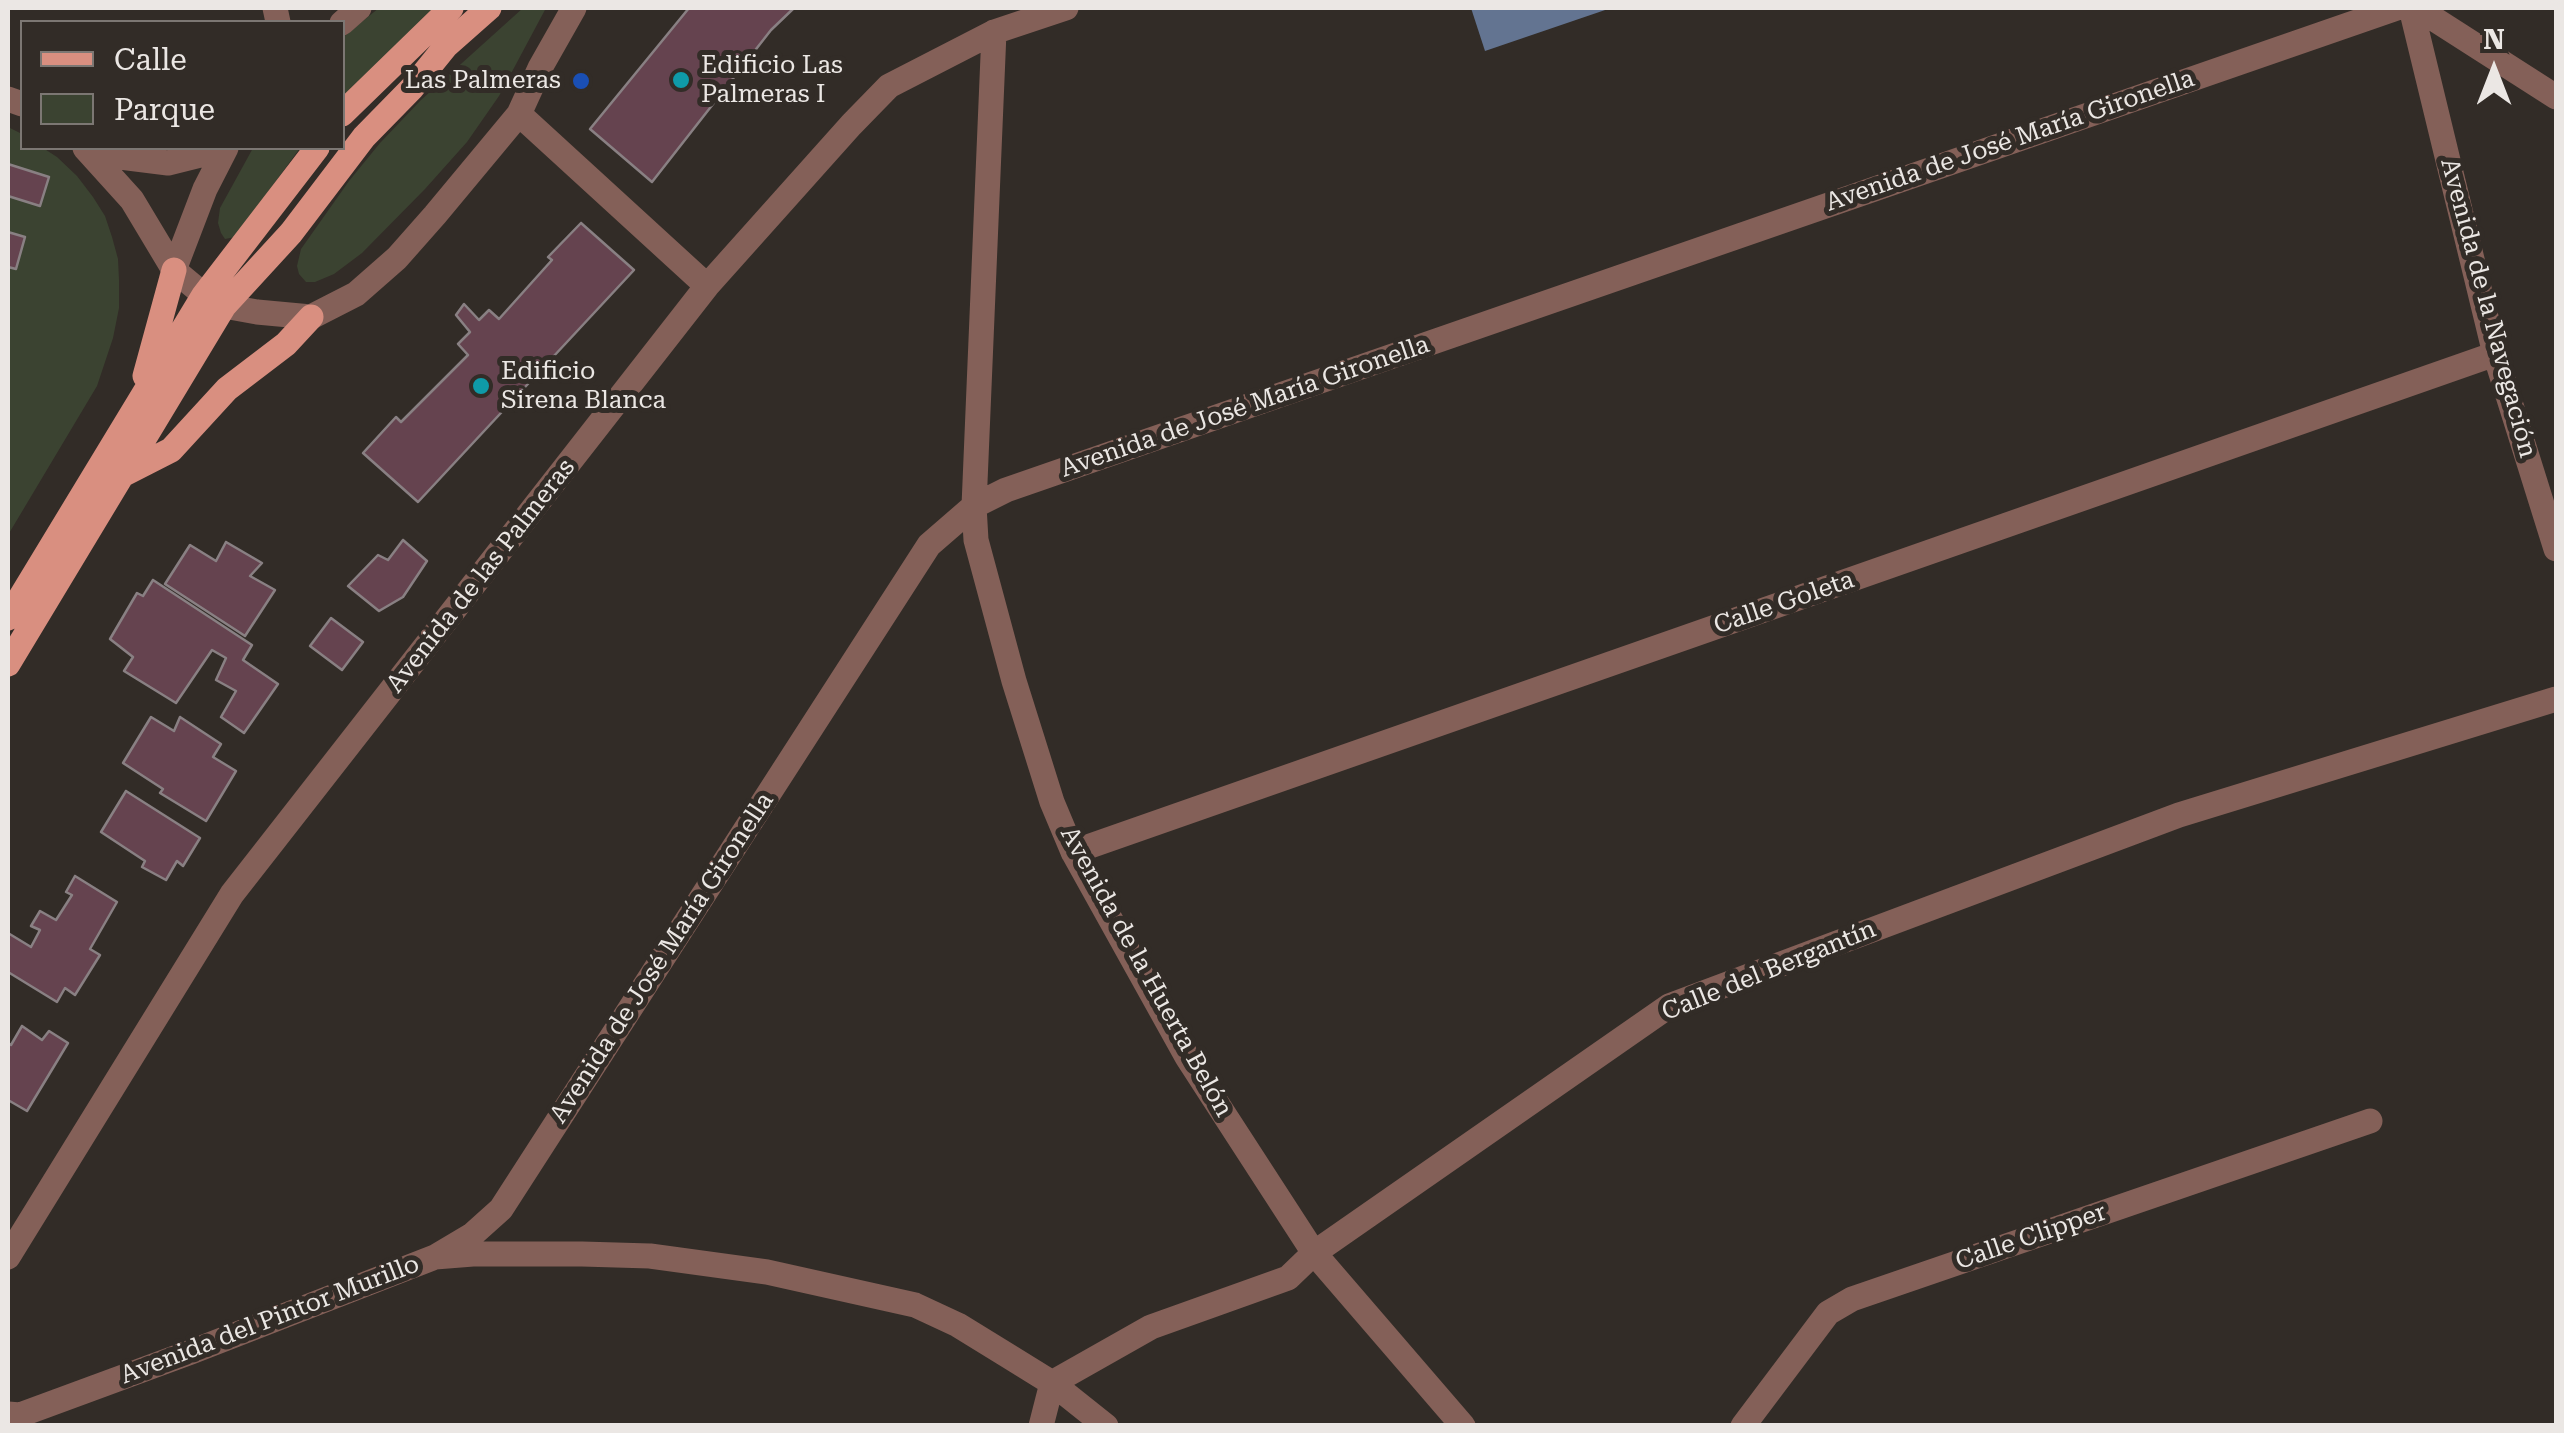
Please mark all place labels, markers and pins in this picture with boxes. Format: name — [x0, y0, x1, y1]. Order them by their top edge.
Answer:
place label: Edificio Las Palmeras I — [701, 51, 843, 110]
place label: Las Palmeras — [405, 66, 561, 96]
marker: Edificio Las Palmeras I — [670, 69, 692, 91]
marker: Las Palmeras — [570, 70, 592, 92]
place label: Edificio Sirena Blanca — [501, 357, 666, 416]
marker: Edificio Sirena Blanca — [470, 375, 492, 397]

